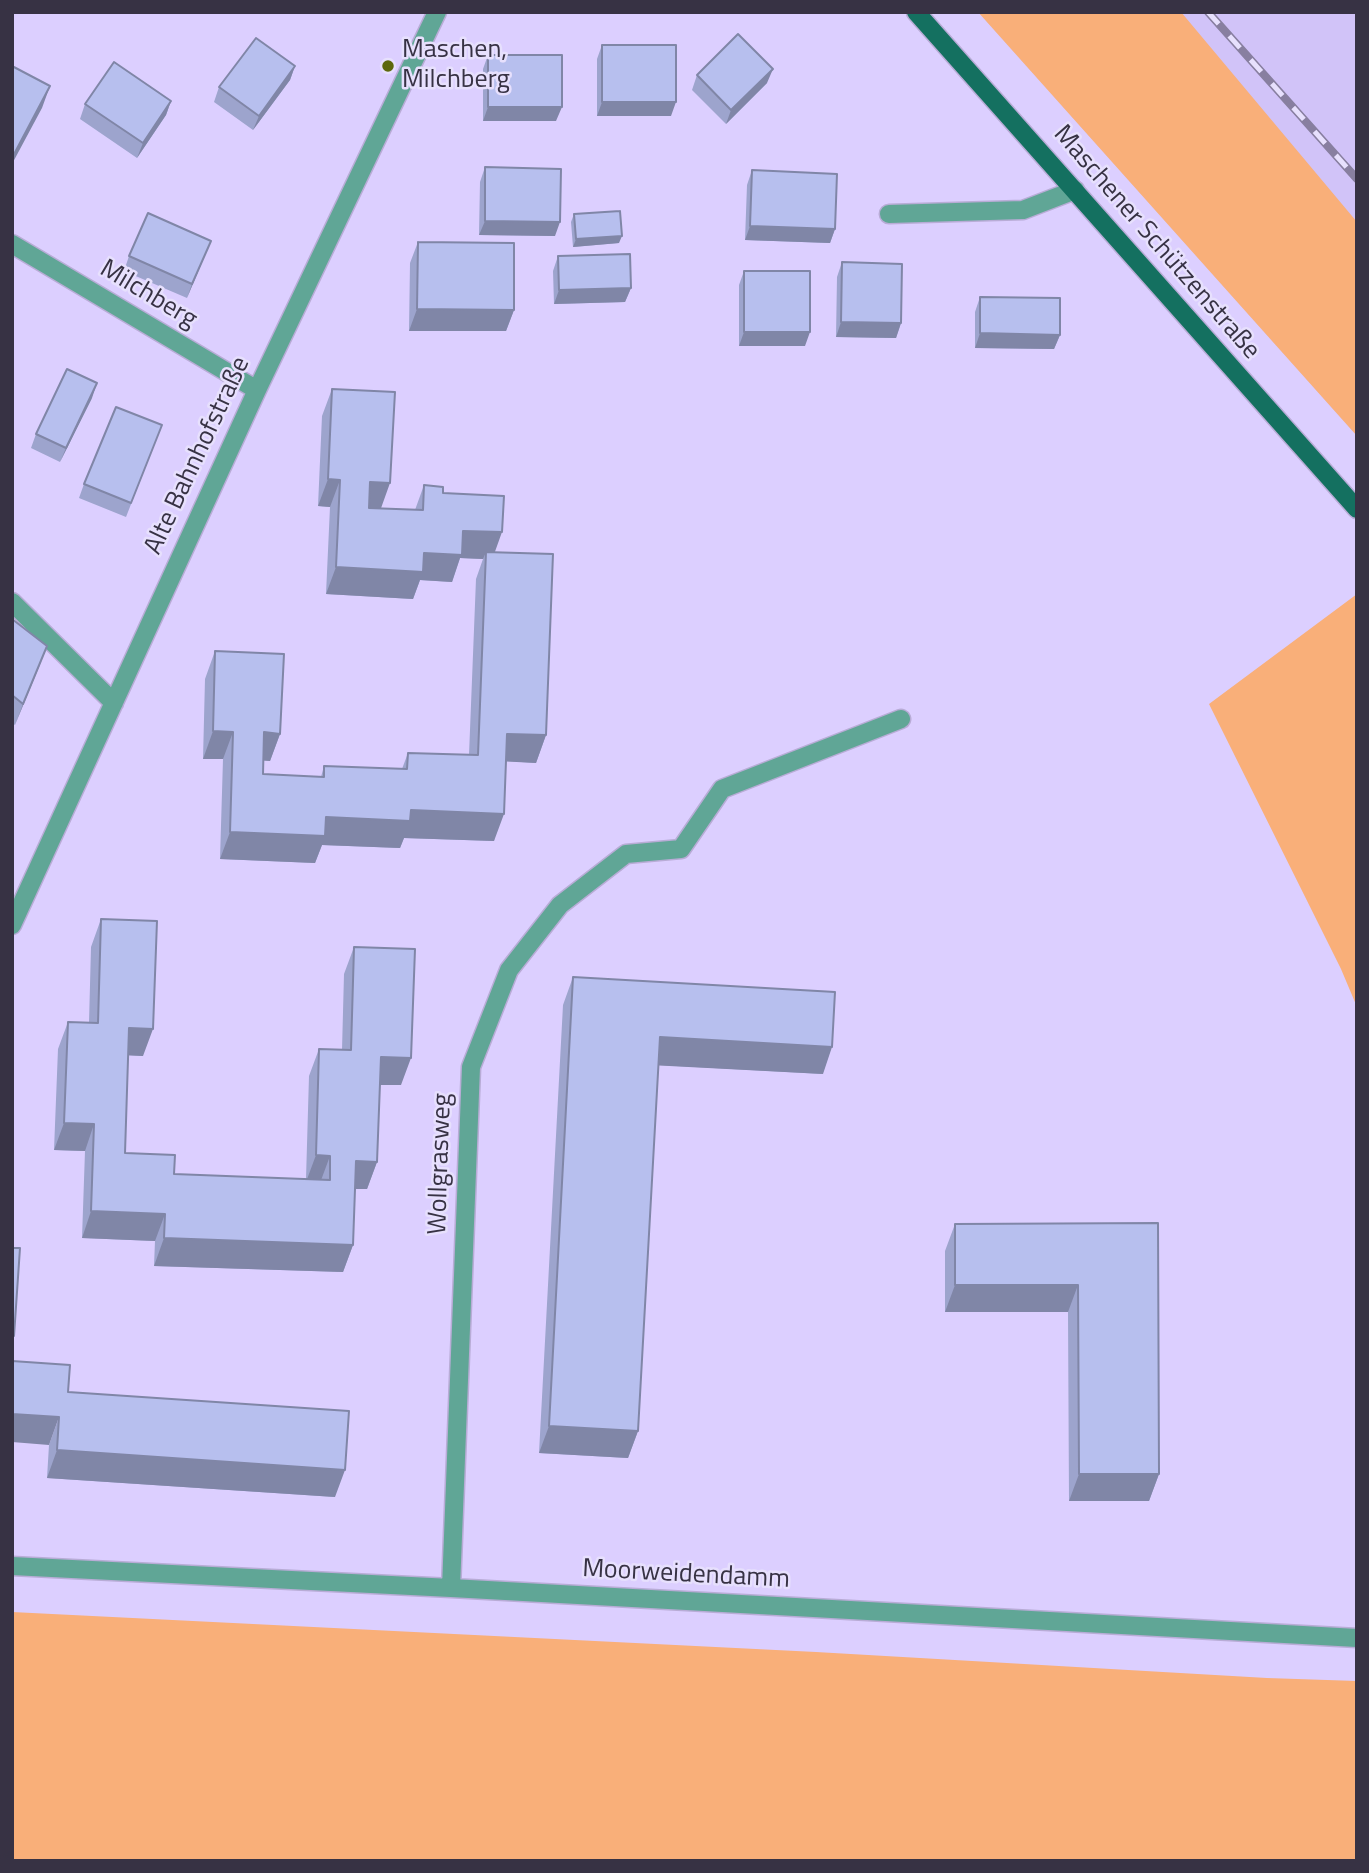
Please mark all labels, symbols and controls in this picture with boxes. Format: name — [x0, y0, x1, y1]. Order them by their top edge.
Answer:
place label: Maschen, Milchberg — [402, 35, 510, 96]
marker: Maschen, Milchberg — [380, 58, 396, 74]
street label: Maschener Schützenstraße — [1046, 120, 1266, 366]
street label: Milchberg — [94, 254, 202, 336]
street label: Alte Bahnhofstraße — [139, 352, 257, 560]
street label: Wollgrasweg — [423, 1093, 459, 1235]
street label: Moorweidendamm — [581, 1554, 791, 1596]

